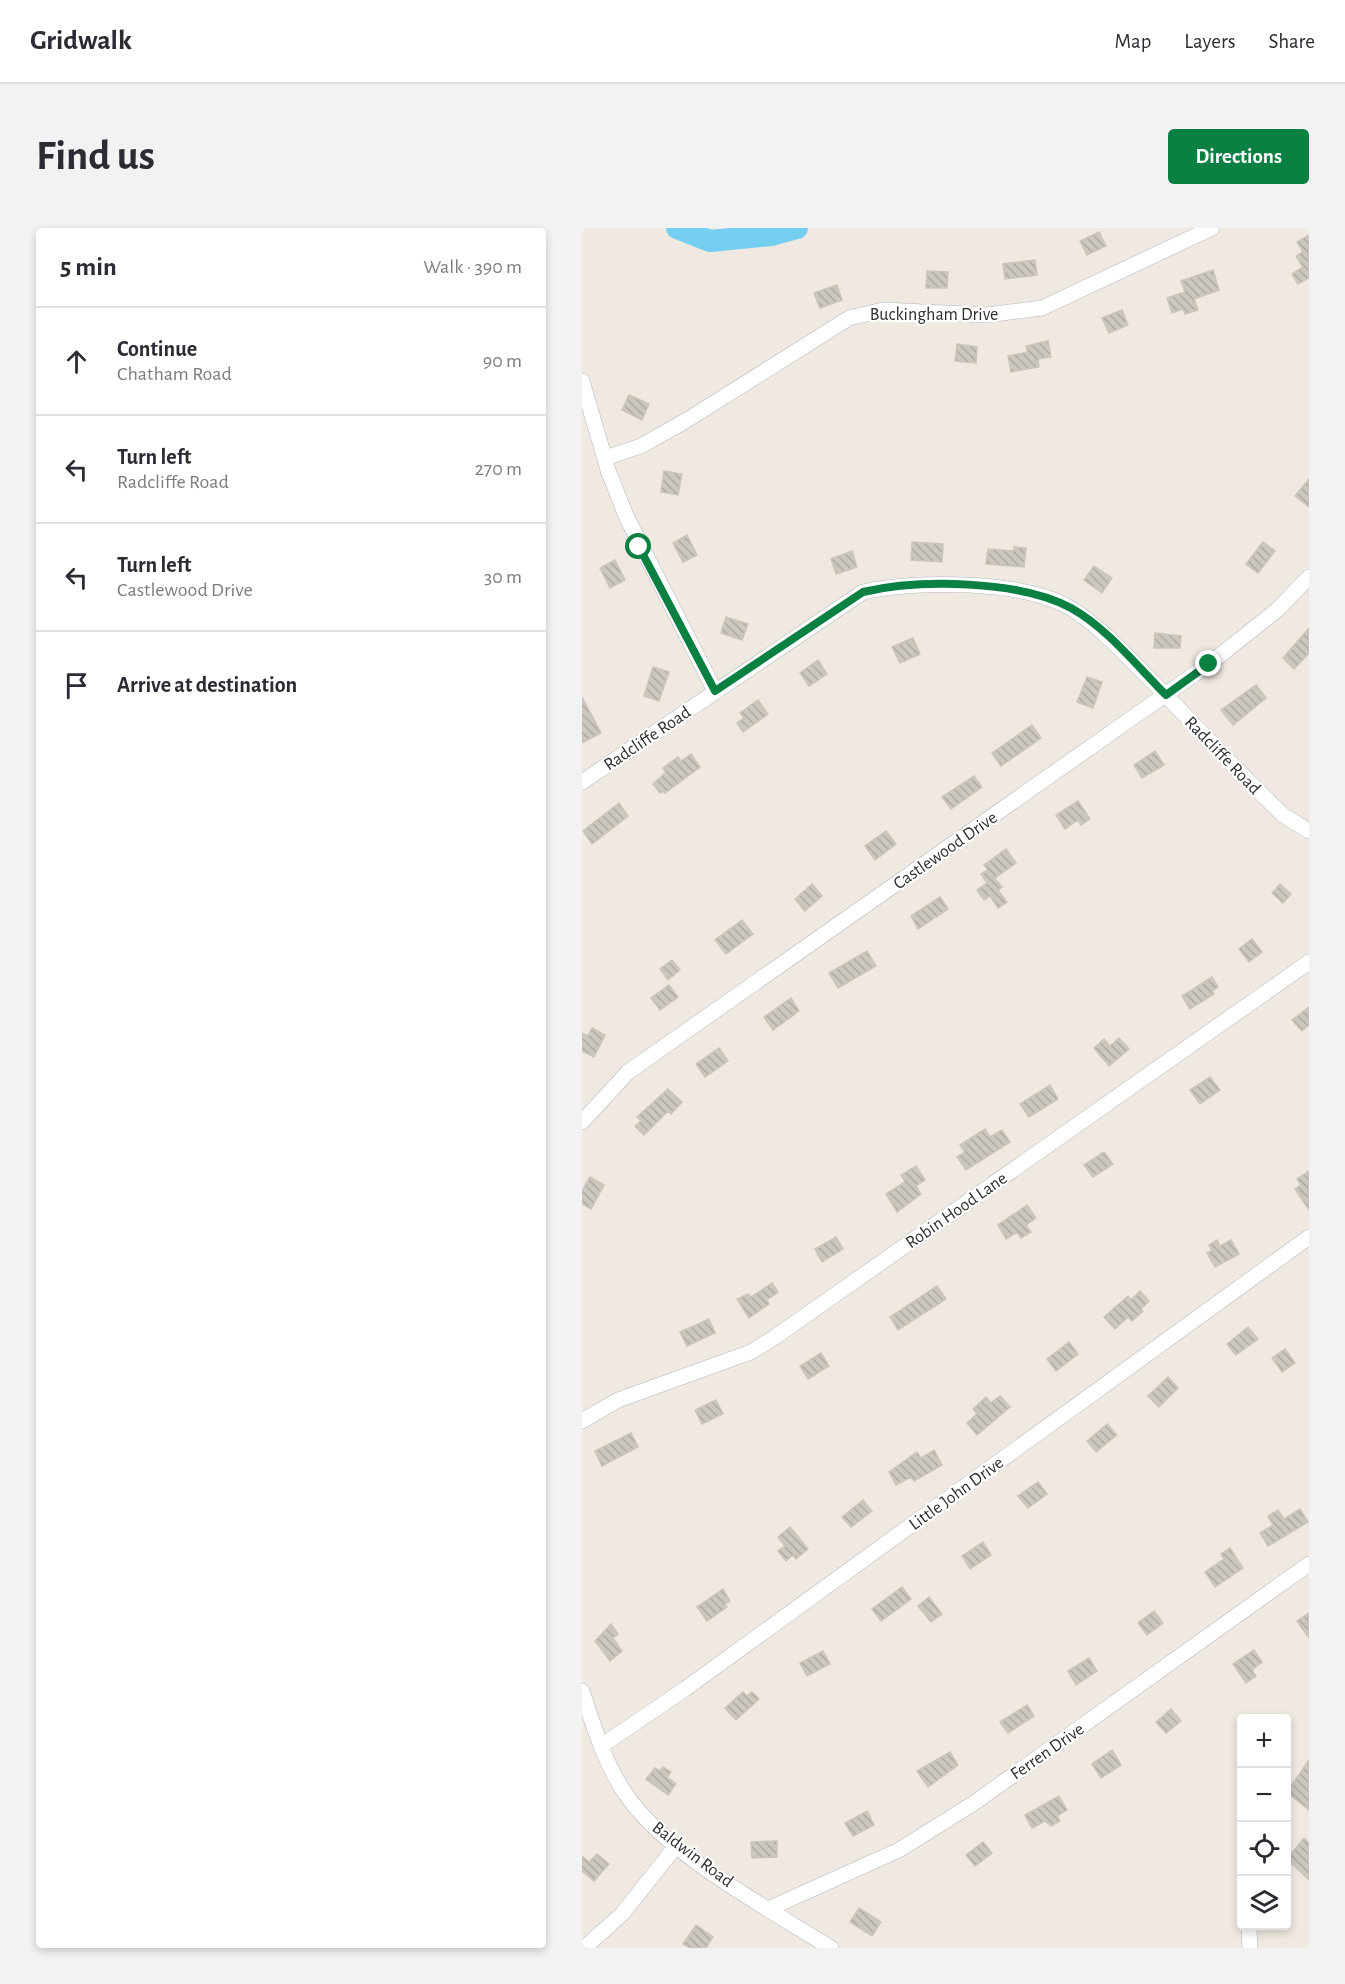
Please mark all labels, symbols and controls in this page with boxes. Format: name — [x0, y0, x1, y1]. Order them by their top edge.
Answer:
text: Gridwalk — [30, 27, 132, 55]
text: Map — [1115, 31, 1151, 52]
text: Layers — [1184, 31, 1235, 52]
text: Share — [1268, 31, 1315, 52]
button: Directions — [1168, 129, 1309, 184]
text: Find us — [36, 135, 155, 177]
text: 5 min — [60, 254, 117, 280]
text: Walk · 390 m — [423, 257, 522, 277]
street label: Buckingham Drive — [870, 306, 998, 324]
text: Continue — [117, 338, 197, 360]
icon: ahead — [60, 345, 93, 378]
text: 90 m — [483, 351, 522, 371]
text: Chatham Road — [117, 364, 232, 384]
text: Turn left — [117, 446, 191, 468]
icon: left — [60, 453, 93, 486]
text: 270 m — [475, 459, 522, 479]
text: Radcliffe Road — [117, 472, 229, 492]
route start — [625, 533, 651, 559]
text: Turn left — [117, 554, 191, 576]
icon: left — [60, 561, 93, 594]
text: 30 m — [484, 567, 522, 587]
text: Castlewood Drive — [117, 580, 253, 600]
route end — [1195, 650, 1221, 676]
icon: arrive — [60, 669, 93, 702]
text: Arrive at destination — [117, 674, 297, 696]
street label: Radcliffe Road — [601, 703, 694, 774]
street label: Radcliffe Road — [1181, 713, 1264, 798]
street label: Castlewood Drive — [890, 808, 1001, 893]
street label: Robin Hood Lane — [903, 1169, 1011, 1252]
street label: Little John Drive — [906, 1454, 1007, 1534]
map controls — [1237, 1714, 1291, 1930]
button: + — [1237, 1714, 1291, 1768]
street label: Ferren Drive — [1008, 1720, 1088, 1784]
button: − — [1237, 1768, 1291, 1822]
street label: Baldwin Road — [649, 1819, 736, 1891]
button: locate — [1237, 1822, 1291, 1876]
button: layers — [1237, 1876, 1291, 1930]

